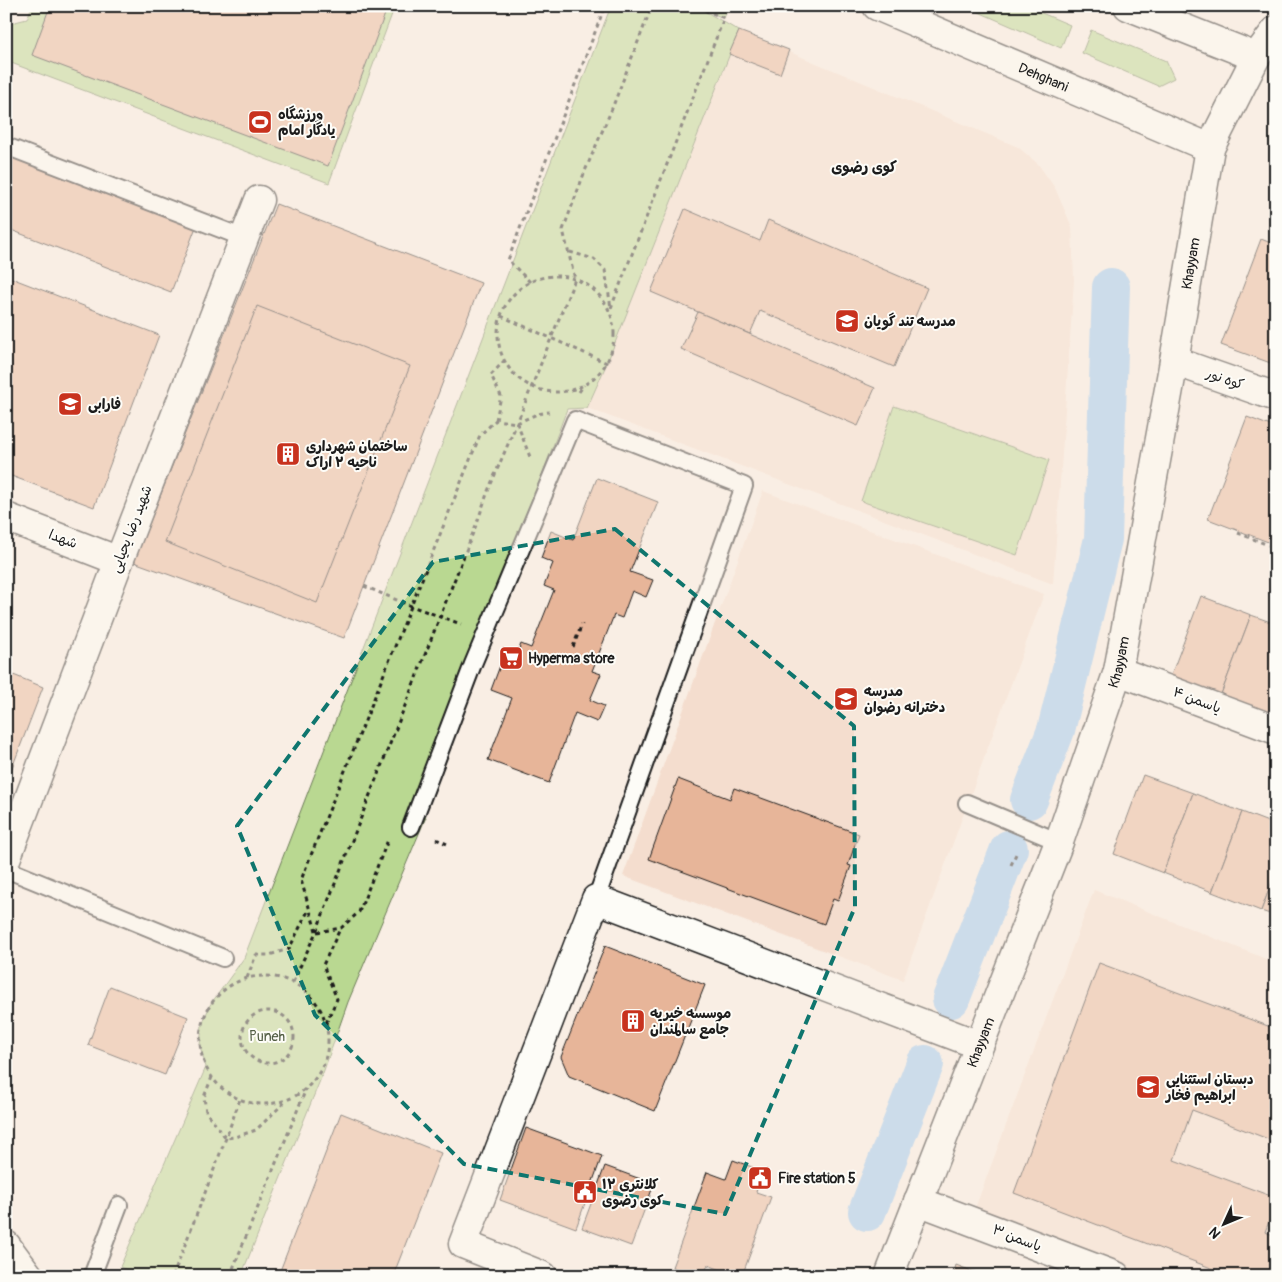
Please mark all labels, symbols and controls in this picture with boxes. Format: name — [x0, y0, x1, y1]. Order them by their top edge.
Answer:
street label: Dehghani — [1016, 59, 1071, 95]
place label: ورزشگاه یادگار امام — [278, 105, 335, 141]
sports icon: ورزشگاه یادگار امام — [247, 109, 273, 135]
district label: کوی رضوی — [831, 158, 897, 177]
street label: Khayyam — [1178, 236, 1203, 291]
school or university icon: مدرسه تند گویان — [834, 308, 860, 334]
place label: مدرسه تند گویان — [864, 312, 956, 331]
street label: کوه نور — [1203, 364, 1246, 393]
school or university icon: فارابی — [57, 391, 83, 417]
place label: فارابی — [88, 396, 121, 413]
place label: ساختمان شهرداری ناحیه ۲ اراک — [306, 438, 408, 471]
building icon: ساختمان شهرداری ناحیه ۲ اراک — [275, 441, 301, 467]
street label: شهید رضا یحیایی — [106, 483, 156, 575]
street label: شهدا — [46, 526, 80, 552]
street label: Khayyam — [1104, 635, 1133, 690]
supermarket icon: Hyperma store — [498, 645, 524, 671]
place label: Hyperma store — [528, 650, 615, 667]
place label: مدرسه دخترانه رضوان — [864, 683, 945, 717]
street label: یاسمن ۴ — [1170, 683, 1224, 717]
school or university icon: مدرسه دخترانه رضوان — [833, 686, 859, 712]
place label: موسسه خیریه جامع سالمندان — [650, 1005, 731, 1039]
building icon: موسسه خیریه جامع سالمندان — [620, 1008, 646, 1034]
street label: Khayyam — [963, 1015, 998, 1070]
park label: Puneh — [249, 1028, 285, 1045]
place label: دبستان استثنایی ابراهیم فخار — [1164, 1071, 1254, 1106]
school or university icon: دبستان استثنایی ابراهیم فخار — [1135, 1074, 1161, 1100]
public building icon: Fire station 5 — [747, 1165, 773, 1191]
place label: Fire station 5 — [778, 1170, 856, 1187]
place label: کلانتری ۱۲ کوی رضوی — [602, 1176, 664, 1210]
public building icon: کلانتری ۱۲ کوی رضوی — [572, 1179, 598, 1205]
north arrow — [1200, 1200, 1250, 1250]
street label: یاسمن ۳ — [990, 1221, 1044, 1255]
text: N — [1206, 1223, 1224, 1242]

